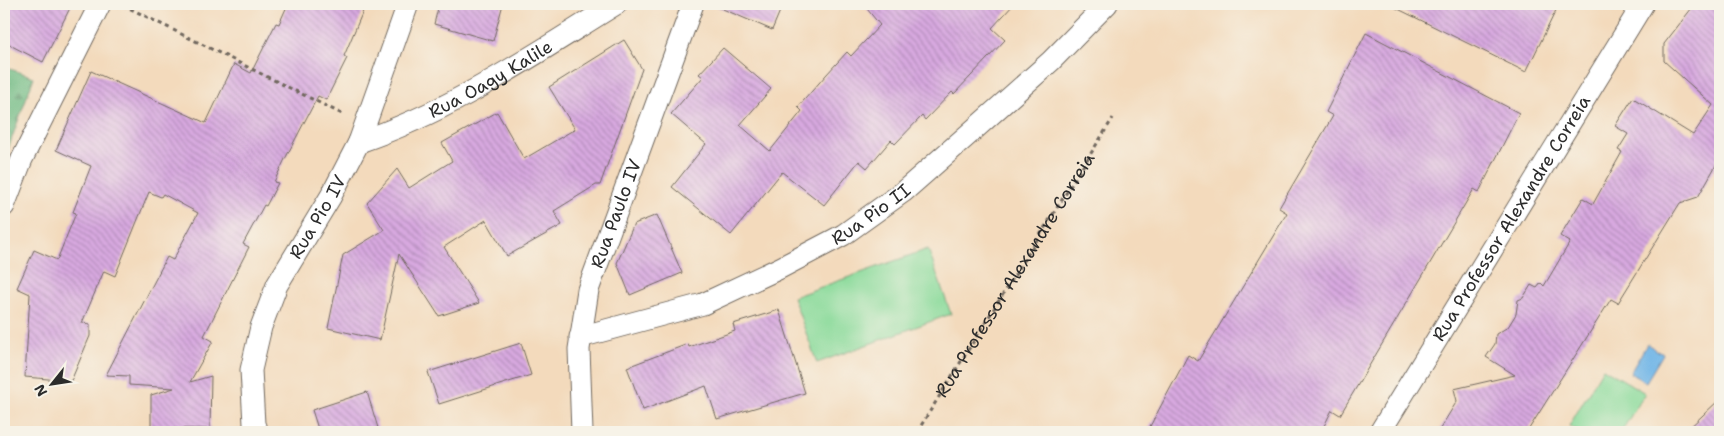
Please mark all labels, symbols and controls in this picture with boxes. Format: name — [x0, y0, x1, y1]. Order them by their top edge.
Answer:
street label: Rua Oagy Kalile — [425, 35, 557, 124]
street label: Rua Professor Alexandre Correia — [1427, 91, 1596, 346]
street label: Rua Professor Alexandre Correia — [930, 148, 1100, 402]
street label: Rua Paulo IV — [585, 156, 647, 272]
street label: Rua Pio IV — [284, 171, 352, 263]
street label: Rua Pio II — [827, 179, 916, 251]
north arrow — [28, 358, 78, 408]
text: N — [30, 381, 51, 400]

